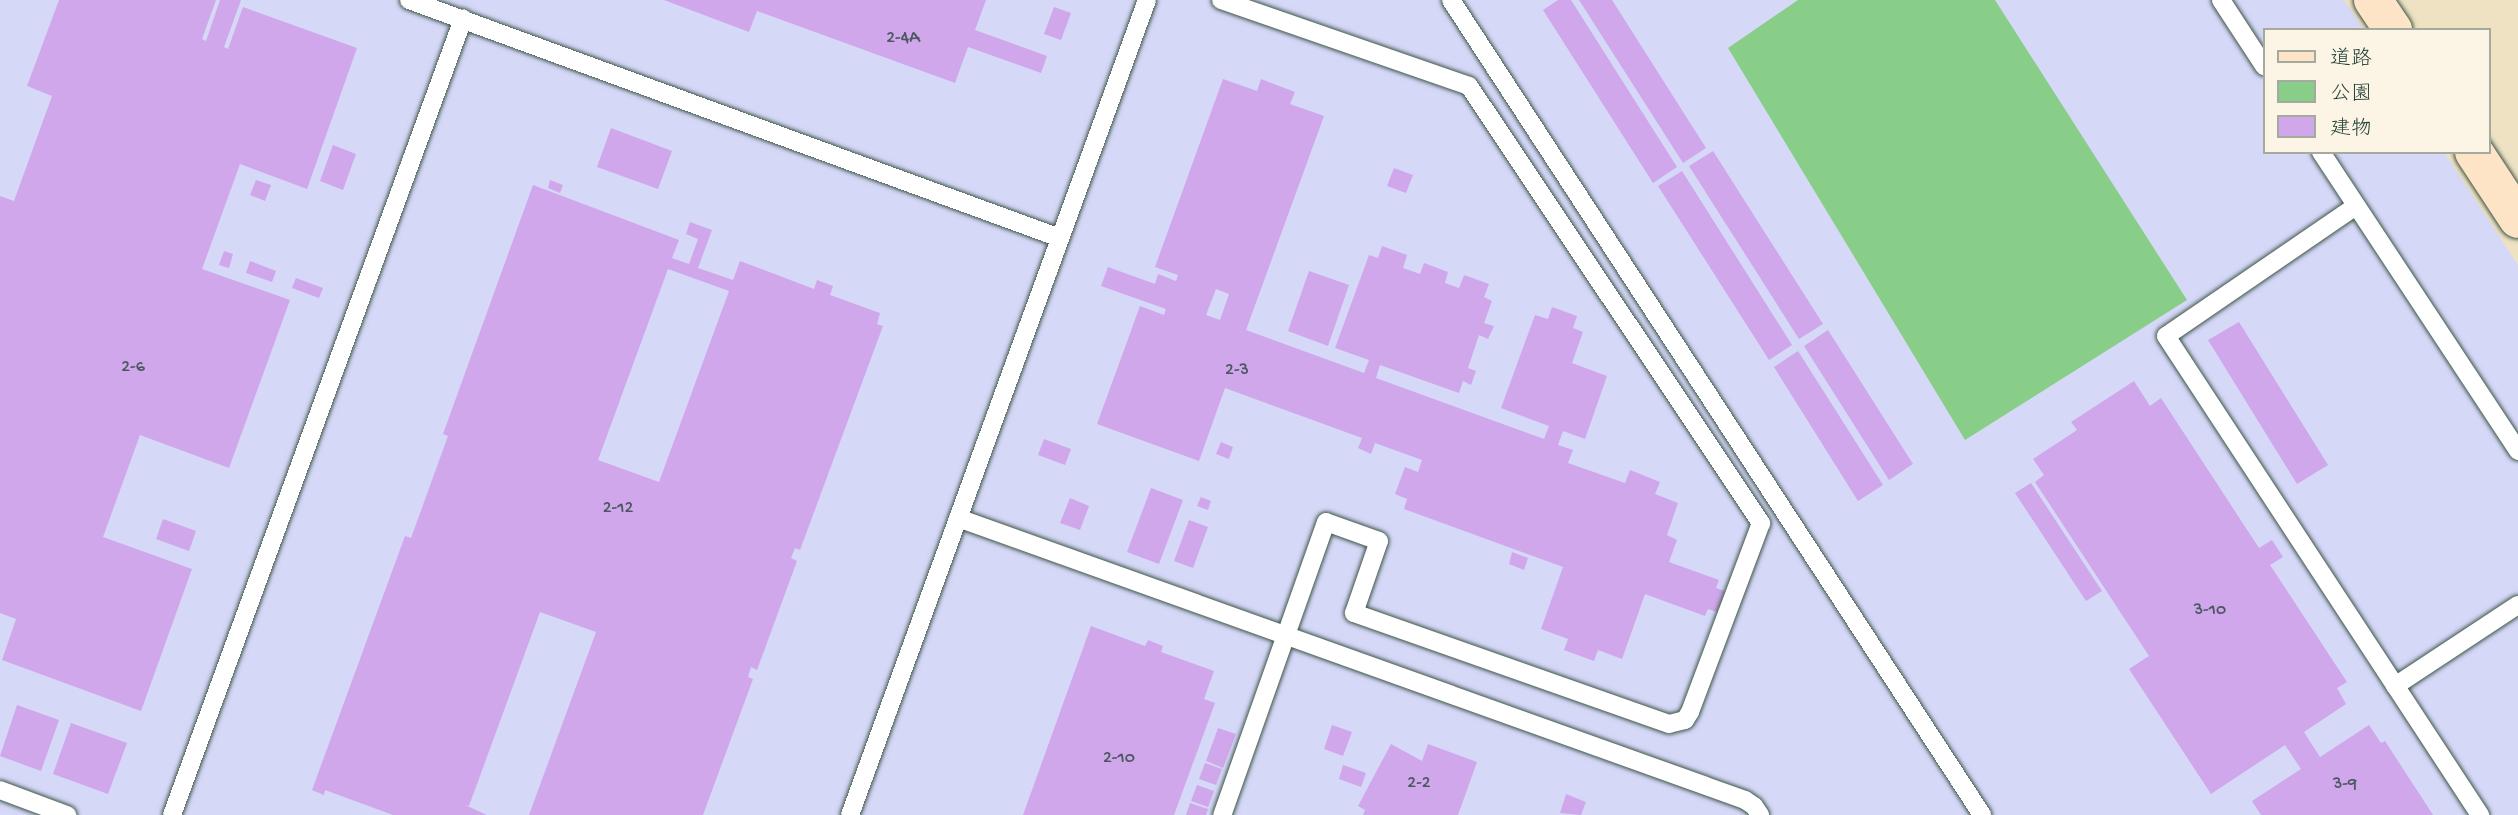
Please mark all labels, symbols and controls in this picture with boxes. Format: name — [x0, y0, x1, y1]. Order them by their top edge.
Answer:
house number: 2-4A — [886, 28, 920, 50]
legend — [2262, 28, 2490, 154]
text: 道路 — [2330, 48, 2372, 73]
text: 公園 — [2330, 83, 2372, 108]
text: 建物 — [2330, 118, 2372, 143]
house number: 2-6 — [121, 357, 145, 379]
house number: 2-3 — [1225, 360, 1249, 382]
house number: 2-12 — [603, 498, 633, 520]
house number: 3-10 — [2194, 600, 2226, 622]
house number: 2-10 — [1103, 748, 1135, 770]
house number: 2-2 — [1407, 773, 1431, 795]
house number: 3-9 — [2333, 774, 2357, 796]

